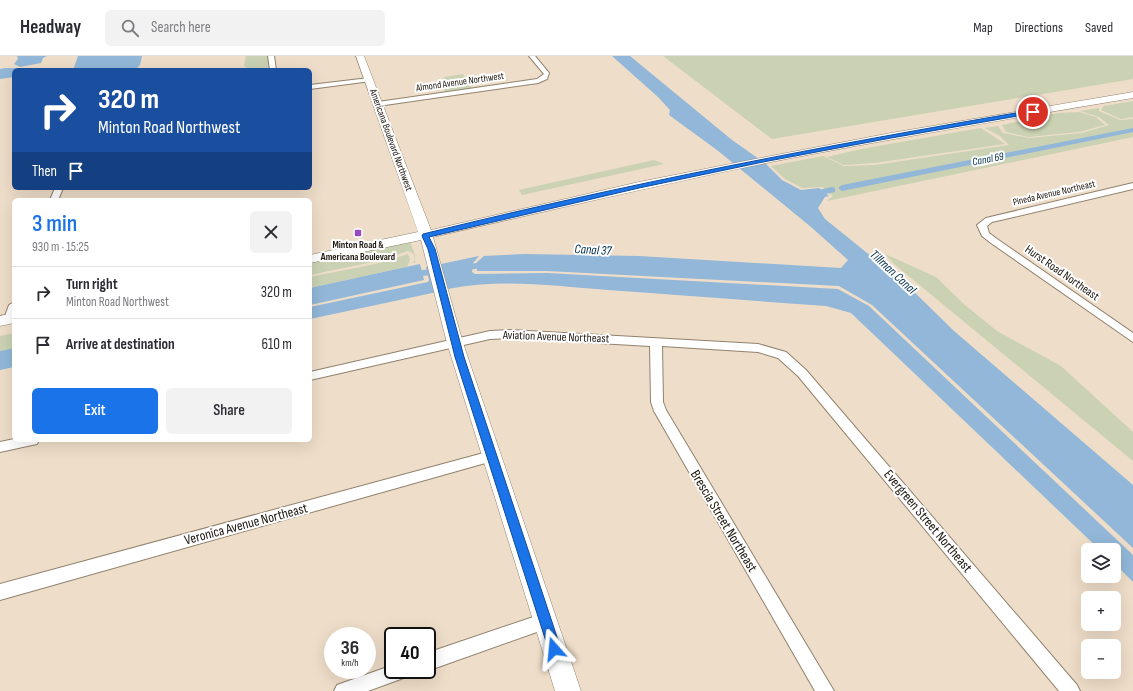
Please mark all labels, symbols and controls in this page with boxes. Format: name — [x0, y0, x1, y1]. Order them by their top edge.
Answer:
search box — [105, 10, 385, 46]
text: Headway — [20, 16, 81, 39]
icon: search — [119, 17, 141, 39]
text: Search here — [151, 18, 211, 37]
text: Map — [973, 19, 993, 36]
text: Directions — [1015, 19, 1063, 36]
text: Saved — [1085, 19, 1113, 36]
street label: Almond Avenue Northwest — [414, 70, 505, 94]
text: 320 m — [98, 83, 159, 116]
icon: right — [32, 84, 84, 136]
street label: Americana Boulevard Northwest — [367, 86, 415, 193]
pin — [1016, 95, 1050, 129]
icon: arrive — [1022, 101, 1044, 123]
text: Minton Road Northwest — [98, 117, 241, 138]
water label: Canal 69 — [971, 150, 1005, 168]
icon: arrive — [65, 160, 87, 182]
text: Then — [32, 162, 57, 181]
street label: Pineda Avenue Northeast — [1012, 178, 1096, 208]
text: 3 min — [32, 209, 77, 238]
button: close — [250, 211, 292, 253]
marker: Minton Road & Americana Boulevard — [353, 228, 363, 238]
text: 930 m · 15:25 — [32, 239, 89, 255]
place label: Minton Road & Americana Boulevard — [320, 239, 395, 263]
water label: Canal 37 — [574, 241, 613, 259]
street label: Hurst Road Northeast — [1022, 242, 1102, 304]
water label: Tillman Canal — [866, 246, 920, 298]
text: Turn right — [66, 275, 118, 294]
icon: right — [32, 282, 54, 304]
text: 320 m — [261, 283, 292, 302]
text: Minton Road Northwest — [66, 294, 169, 310]
street label: Aviation Avenue Northeast — [501, 328, 610, 346]
icon: arrive — [32, 334, 54, 356]
text: Arrive at destination — [66, 335, 175, 354]
text: 610 m — [261, 335, 292, 354]
button: Exit — [32, 388, 158, 434]
button: Share — [166, 388, 292, 434]
street label: Evergreen Street Northeast — [880, 466, 976, 576]
street label: Brescia Street Northeast — [687, 467, 761, 575]
street label: Veronica Avenue Northeast — [183, 499, 309, 549]
map controls — [1081, 543, 1121, 679]
button: layers — [1081, 543, 1121, 583]
button: + — [1081, 591, 1121, 631]
speed limit sign: 40 — [384, 627, 436, 679]
position arrow — [533, 628, 575, 670]
text: 36 — [341, 636, 359, 660]
button: − — [1081, 639, 1121, 679]
text: km/h — [341, 657, 359, 669]

